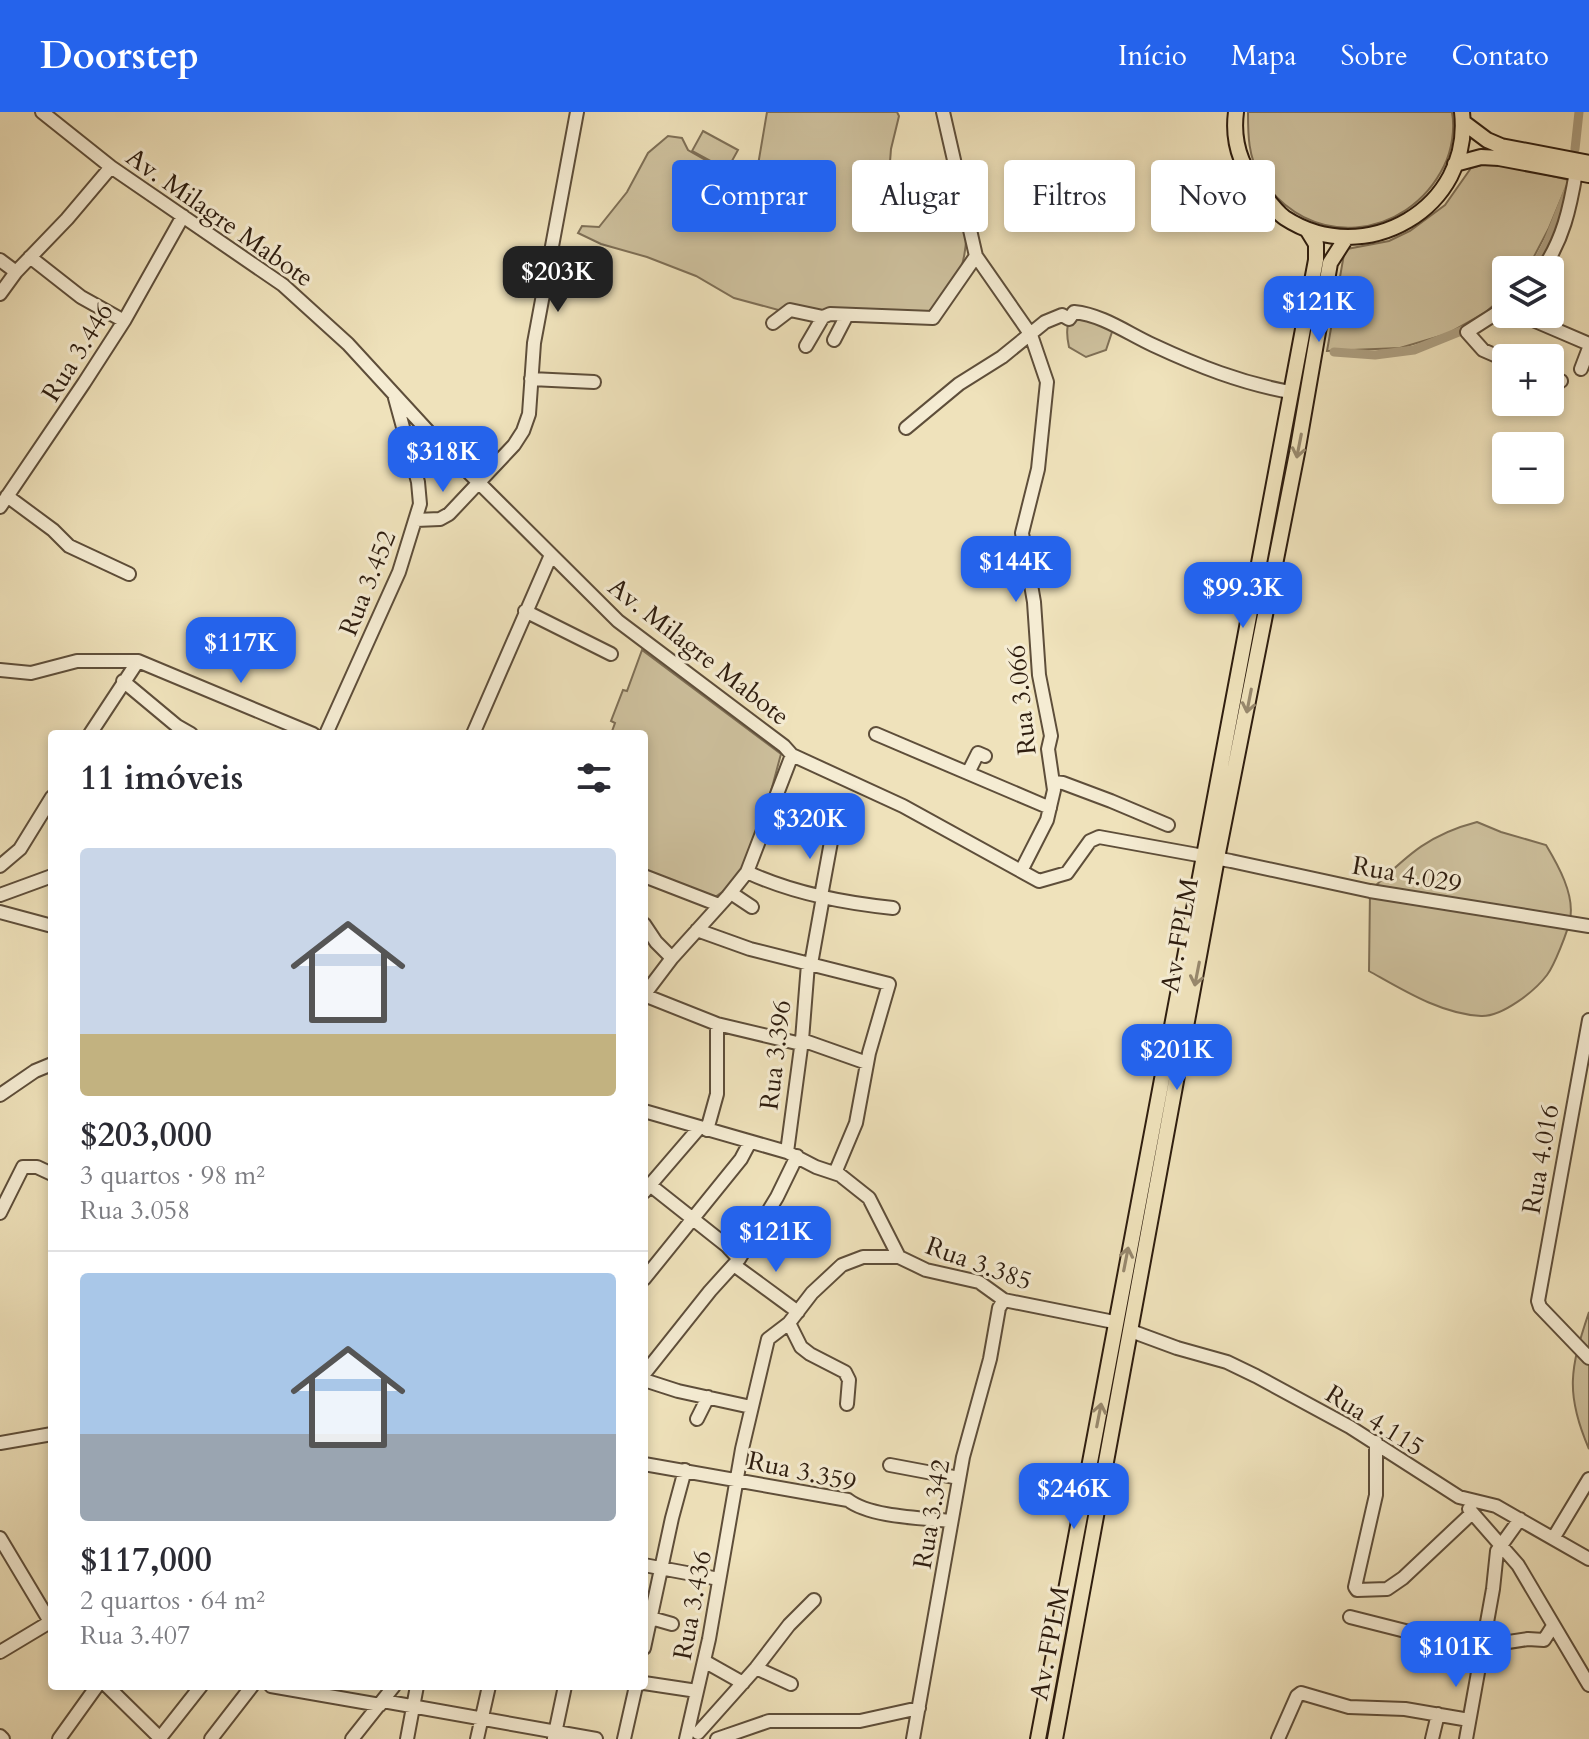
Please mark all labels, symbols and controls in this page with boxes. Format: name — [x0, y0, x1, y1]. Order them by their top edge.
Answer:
text: Doorstep — [40, 30, 199, 82]
text: Início — [1118, 37, 1187, 75]
text: Mapa — [1231, 37, 1296, 75]
text: Sobre — [1340, 37, 1408, 75]
text: Contato — [1452, 37, 1549, 75]
street label: Av. Milagre Mabote — [119, 140, 320, 295]
chip: Comprar — [672, 160, 836, 232]
chip: Alugar — [852, 160, 988, 232]
chip: Filtros — [1004, 160, 1135, 232]
chip: Novo — [1151, 160, 1275, 232]
pin: $203K — [502, 246, 614, 314]
text: $203K — [521, 254, 595, 289]
map controls — [1492, 256, 1564, 504]
button: layers — [1492, 256, 1564, 328]
pin: $121K — [1263, 276, 1375, 344]
text: $121K — [1282, 284, 1356, 319]
street label: Rua 3.446 — [33, 296, 122, 408]
button: + — [1492, 344, 1564, 416]
pin: $318K — [387, 426, 499, 494]
one-way arrow — [1290, 432, 1305, 458]
button: − — [1492, 432, 1564, 504]
text: $318K — [406, 434, 480, 469]
street label: Rua 3.452 — [331, 525, 404, 641]
pin: $144K — [960, 536, 1072, 604]
text: $144K — [979, 544, 1053, 579]
pin: $99.3K — [1178, 562, 1308, 630]
street label: Av. Milagre Mabote — [601, 569, 797, 733]
text: $99.3K — [1202, 570, 1284, 605]
pin: $117K — [185, 617, 297, 685]
text: $117K — [204, 625, 278, 660]
street label: Rua 3.066 — [998, 643, 1045, 757]
one-way arrow — [1240, 687, 1255, 713]
text: 11 imóveis — [80, 755, 243, 801]
icon: filters — [572, 756, 616, 800]
pin: $320K — [754, 793, 866, 861]
text: $320K — [773, 801, 847, 836]
street label: Rua 4.029 — [1350, 848, 1464, 901]
street label: Av. FPLM — [1152, 875, 1207, 995]
icon: home — [276, 900, 420, 1044]
one-way arrow — [1188, 961, 1203, 987]
street label: Rua 3.396 — [751, 998, 800, 1112]
pin: $201K — [1121, 1024, 1233, 1092]
text: $201K — [1140, 1032, 1214, 1067]
street label: Rua 4.016 — [1514, 1102, 1567, 1216]
text: $203,000 — [80, 1112, 212, 1158]
text: 3 quartos · 98 m² — [80, 1158, 265, 1193]
text: Rua 3.058 — [80, 1193, 190, 1228]
pin: $121K — [720, 1206, 832, 1274]
text: $121K — [739, 1214, 813, 1249]
street label: Rua 3.385 — [921, 1228, 1037, 1299]
one-way arrow — [1120, 1247, 1135, 1272]
icon: home — [276, 1325, 420, 1469]
street label: Rua 4.115 — [1319, 1376, 1431, 1465]
one-way arrow — [1092, 1402, 1107, 1428]
street label: Rua 3.359 — [744, 1443, 860, 1500]
street label: Rua 3.342 — [905, 1457, 958, 1571]
pin: $246K — [1018, 1463, 1130, 1531]
text: $246K — [1037, 1471, 1111, 1506]
text: $117,000 — [80, 1537, 212, 1583]
street label: Rua 3.436 — [665, 1548, 720, 1663]
text: 2 quartos · 64 m² — [80, 1583, 265, 1618]
street label: Av. FPLM — [1021, 1583, 1078, 1703]
text: Rua 3.407 — [80, 1618, 190, 1653]
pin: $101K — [1400, 1621, 1512, 1689]
text: $101K — [1419, 1629, 1493, 1664]

